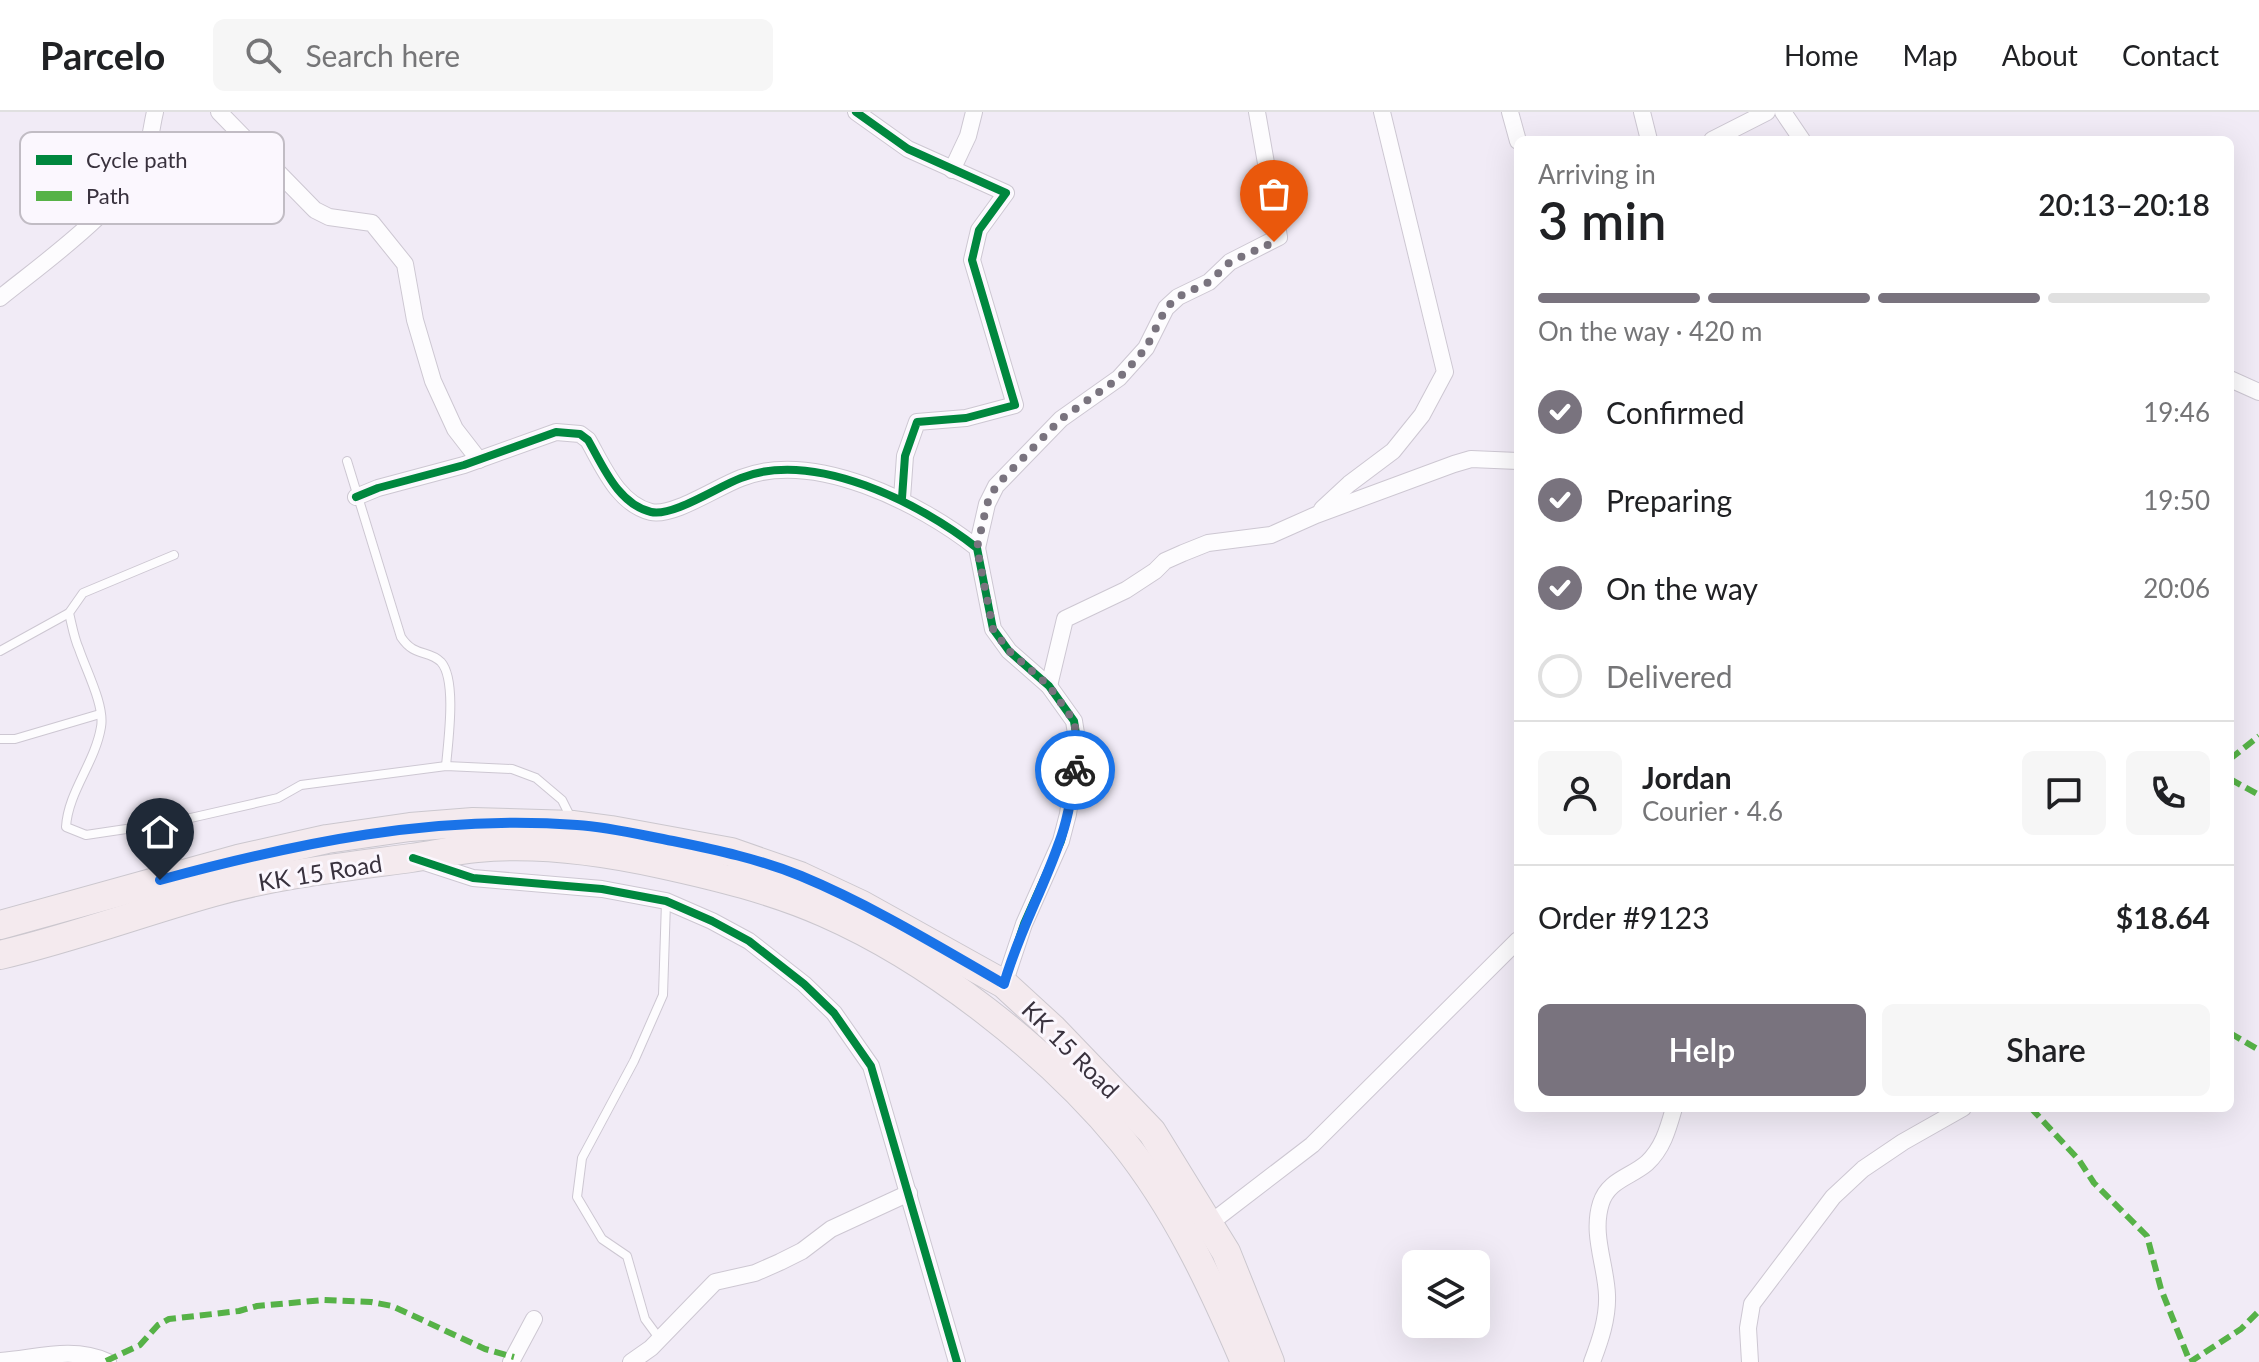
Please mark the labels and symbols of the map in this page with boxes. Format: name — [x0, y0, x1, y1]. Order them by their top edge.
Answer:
legend — [20, 132, 284, 224]
text: Cycle path — [86, 146, 188, 173]
pin — [1240, 160, 1308, 242]
text: Path — [86, 182, 130, 209]
courier — [1035, 730, 1115, 810]
pin — [126, 798, 194, 880]
street label: KK 15 Road — [256, 848, 384, 896]
street label: KK 15 Road — [1016, 994, 1126, 1104]

